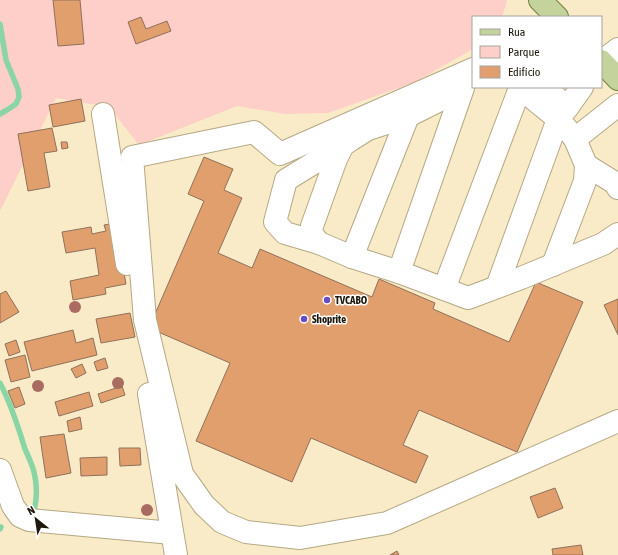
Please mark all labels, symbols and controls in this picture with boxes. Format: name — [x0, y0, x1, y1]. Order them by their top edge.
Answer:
legend — [472, 16, 602, 88]
text: Rua — [508, 25, 525, 39]
text: Parque — [508, 45, 540, 59]
text: Edifício — [508, 65, 541, 79]
place label: TVCABO — [335, 294, 368, 306]
marker: TVCABO — [322, 295, 332, 305]
place label: Shoprite — [312, 313, 346, 325]
marker: Shoprite — [299, 314, 309, 324]
north arrow — [16, 499, 56, 539]
text: N — [25, 504, 37, 517]

